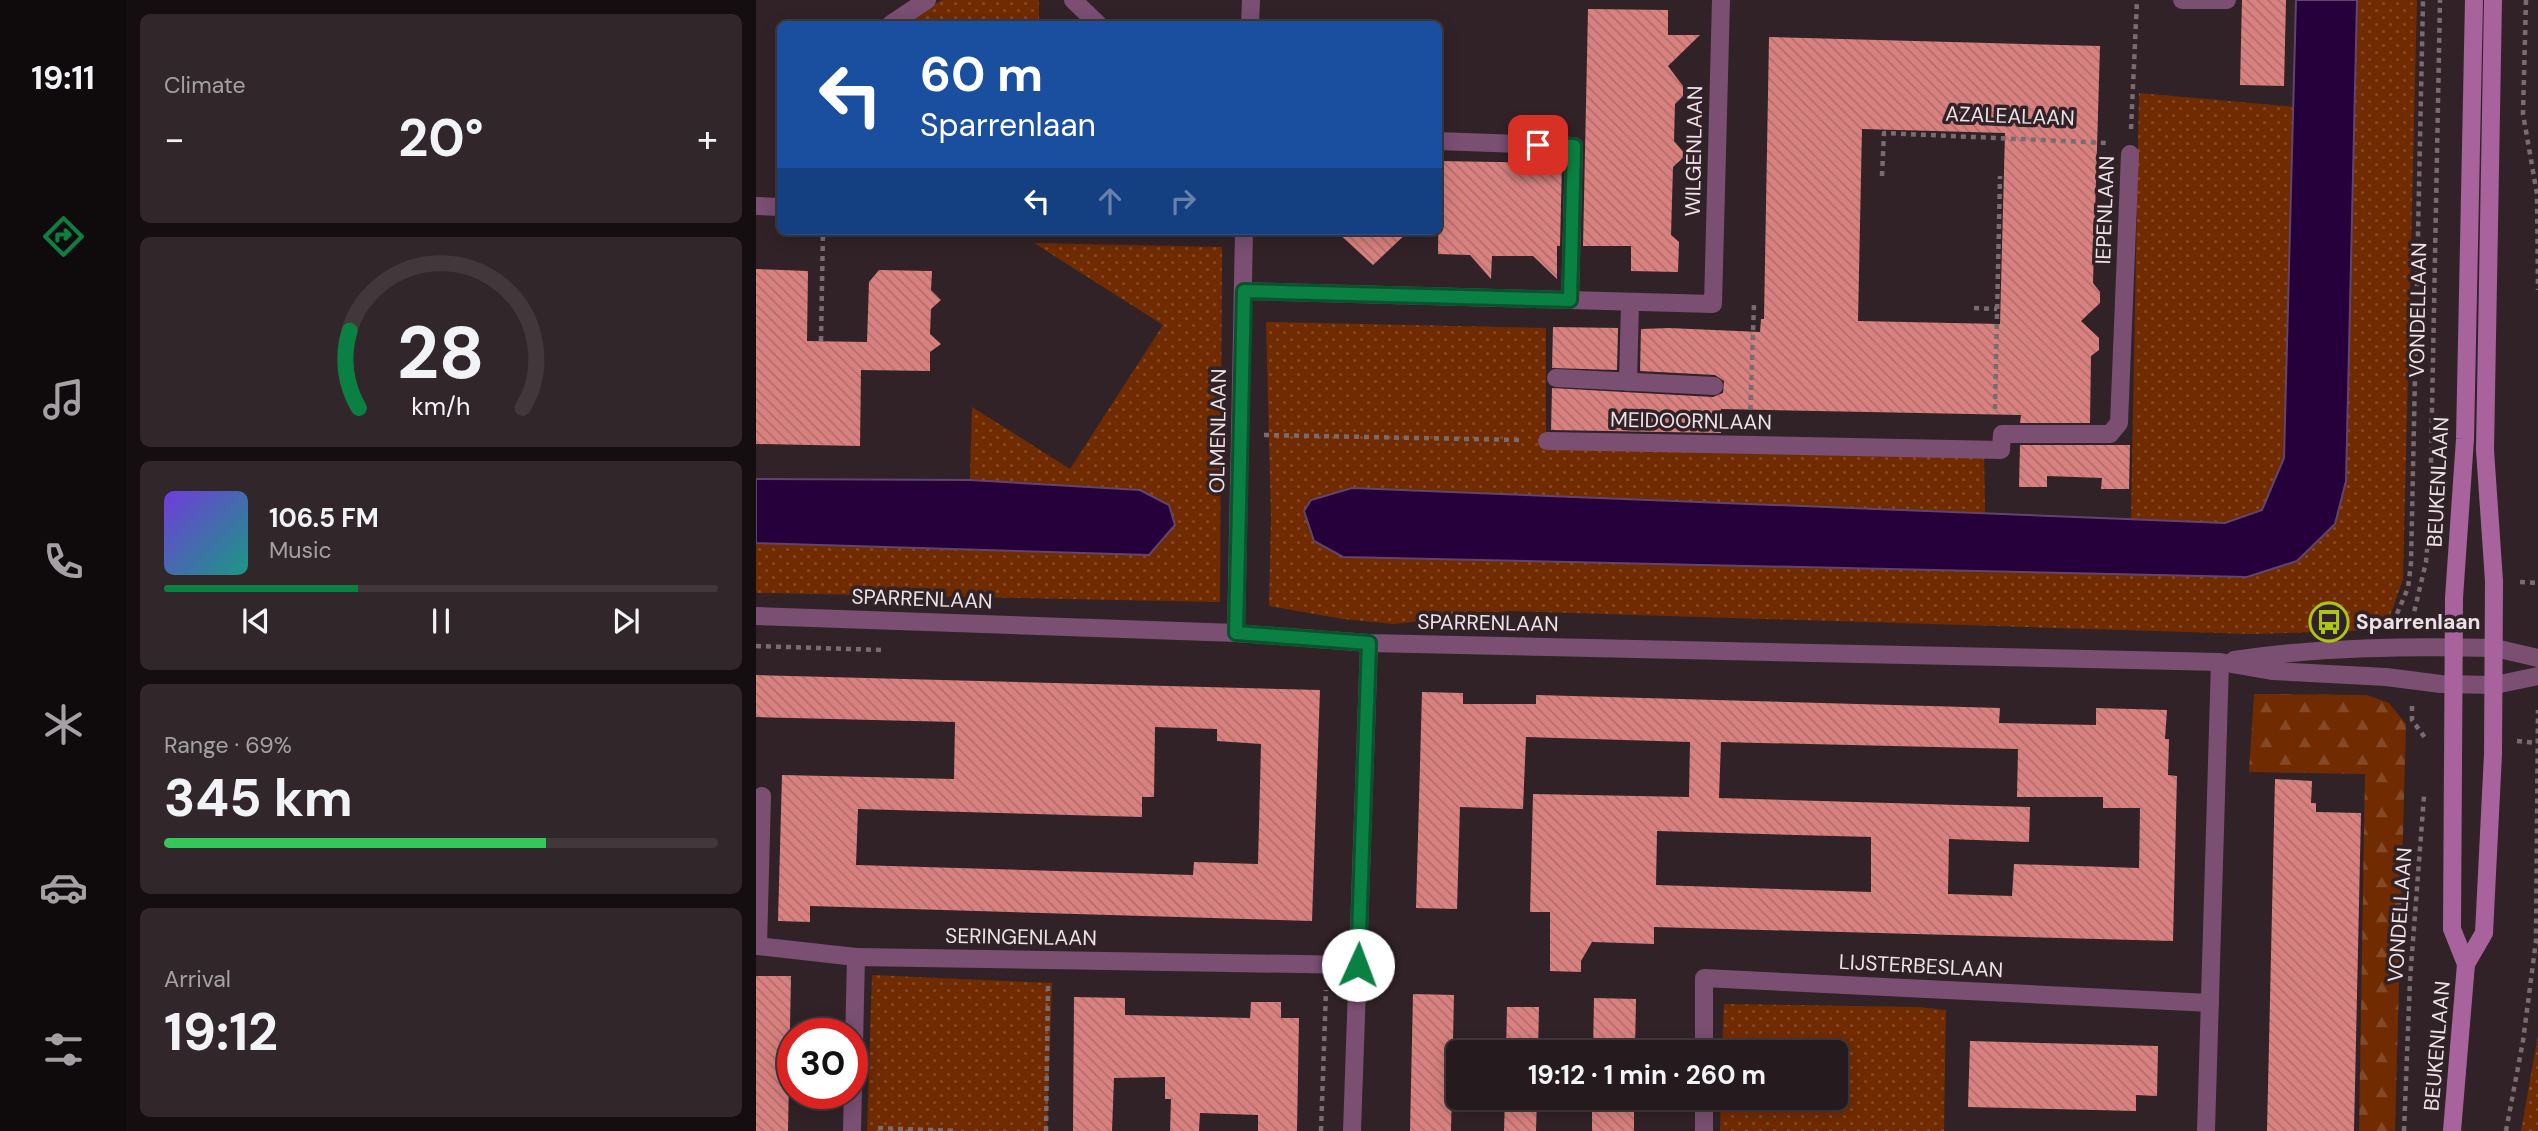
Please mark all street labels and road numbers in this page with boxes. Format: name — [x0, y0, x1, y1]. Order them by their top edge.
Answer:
street label: WILGENLAAN — [1679, 85, 1709, 217]
street label: AZALEALAAN — [1945, 100, 2075, 132]
street label: IEPENLAAN — [2089, 155, 2121, 265]
street label: VONDELLAAN — [2403, 242, 2433, 378]
street label: OLMENLAAN — [1203, 368, 1233, 494]
street label: MEIDOORNLAAN — [1610, 406, 1772, 436]
street label: BEUKENLAAN — [2421, 416, 2455, 548]
street label: SPARRENLAAN — [851, 583, 993, 615]
street label: SPARRENLAAN — [1417, 608, 1559, 638]
street label: VONDELLAAN — [2381, 847, 2419, 983]
street label: SERINGENLAAN — [945, 922, 1097, 952]
street label: LIJSTERBESLAAN — [1838, 948, 2004, 984]
street label: BEUKENLAAN — [2417, 980, 2457, 1112]

